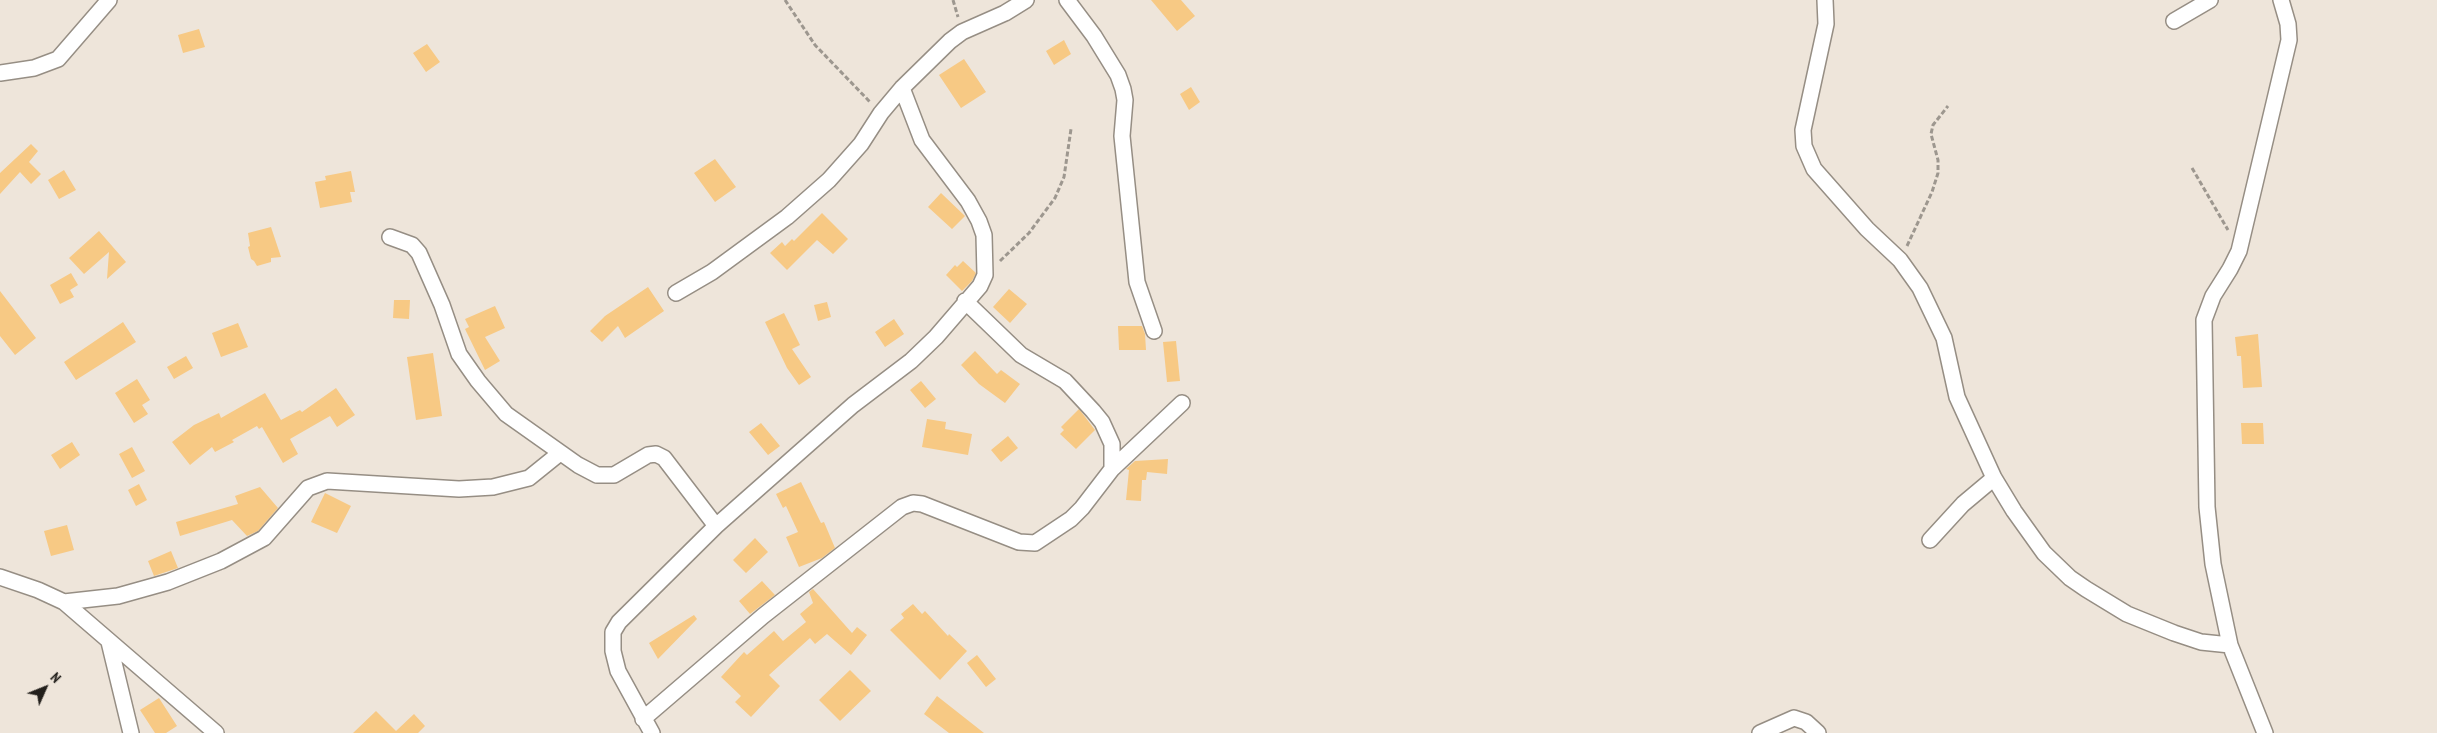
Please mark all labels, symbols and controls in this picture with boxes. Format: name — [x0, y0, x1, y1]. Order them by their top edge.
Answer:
north arrow — [20, 663, 70, 713]
text: N — [47, 669, 65, 687]

